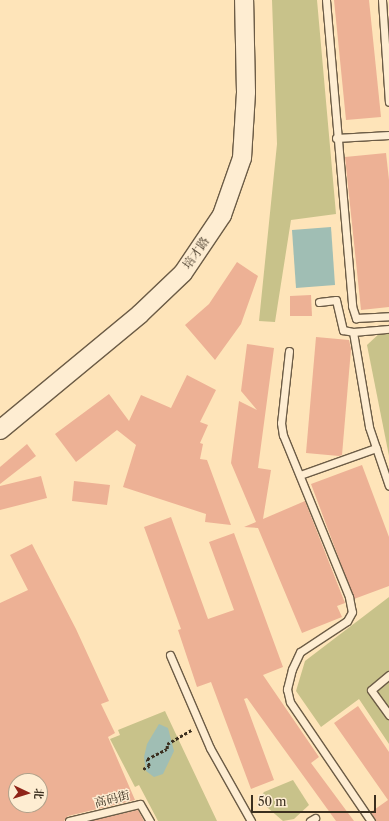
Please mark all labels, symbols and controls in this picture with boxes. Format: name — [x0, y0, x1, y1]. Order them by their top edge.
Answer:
street label: 培才路 — [180, 234, 212, 272]
north arrow — [8, 773, 48, 813]
scale bar — [253, 787, 378, 813]
text: 北 — [32, 788, 46, 800]
street label: 高码街 — [93, 788, 131, 810]
text: 50 m — [258, 794, 287, 809]

